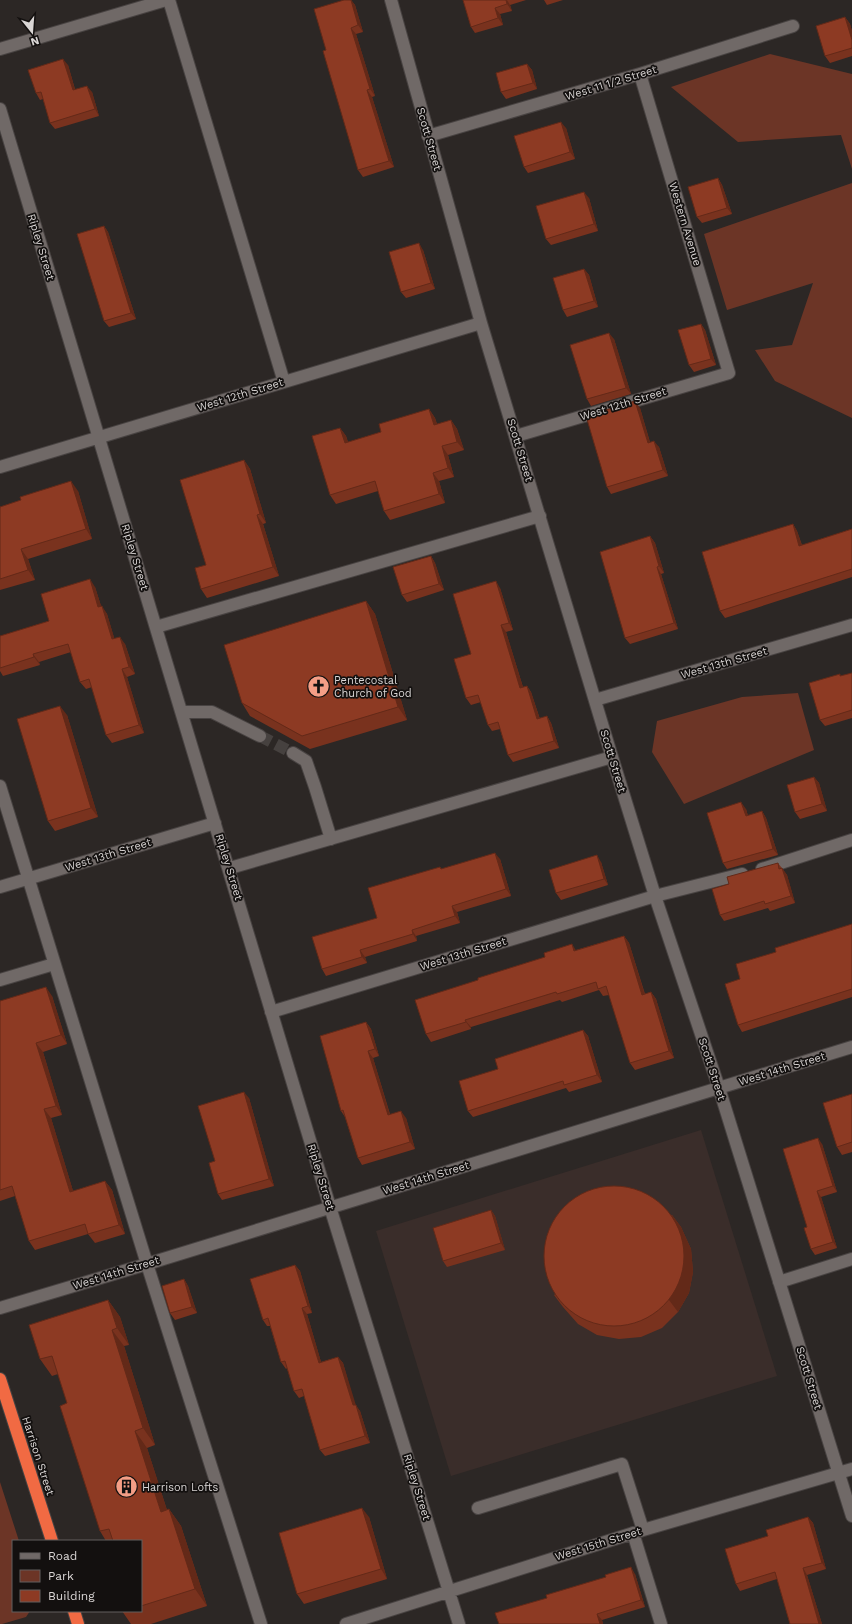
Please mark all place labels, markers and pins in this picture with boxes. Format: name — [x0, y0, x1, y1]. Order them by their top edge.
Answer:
church icon: Pentecostal Church of God — [306, 673, 332, 699]
place label: Pentecostal Church of God — [334, 674, 412, 700]
building icon: Harrison Lofts — [113, 1474, 139, 1500]
place label: Harrison Lofts — [142, 1481, 218, 1494]

